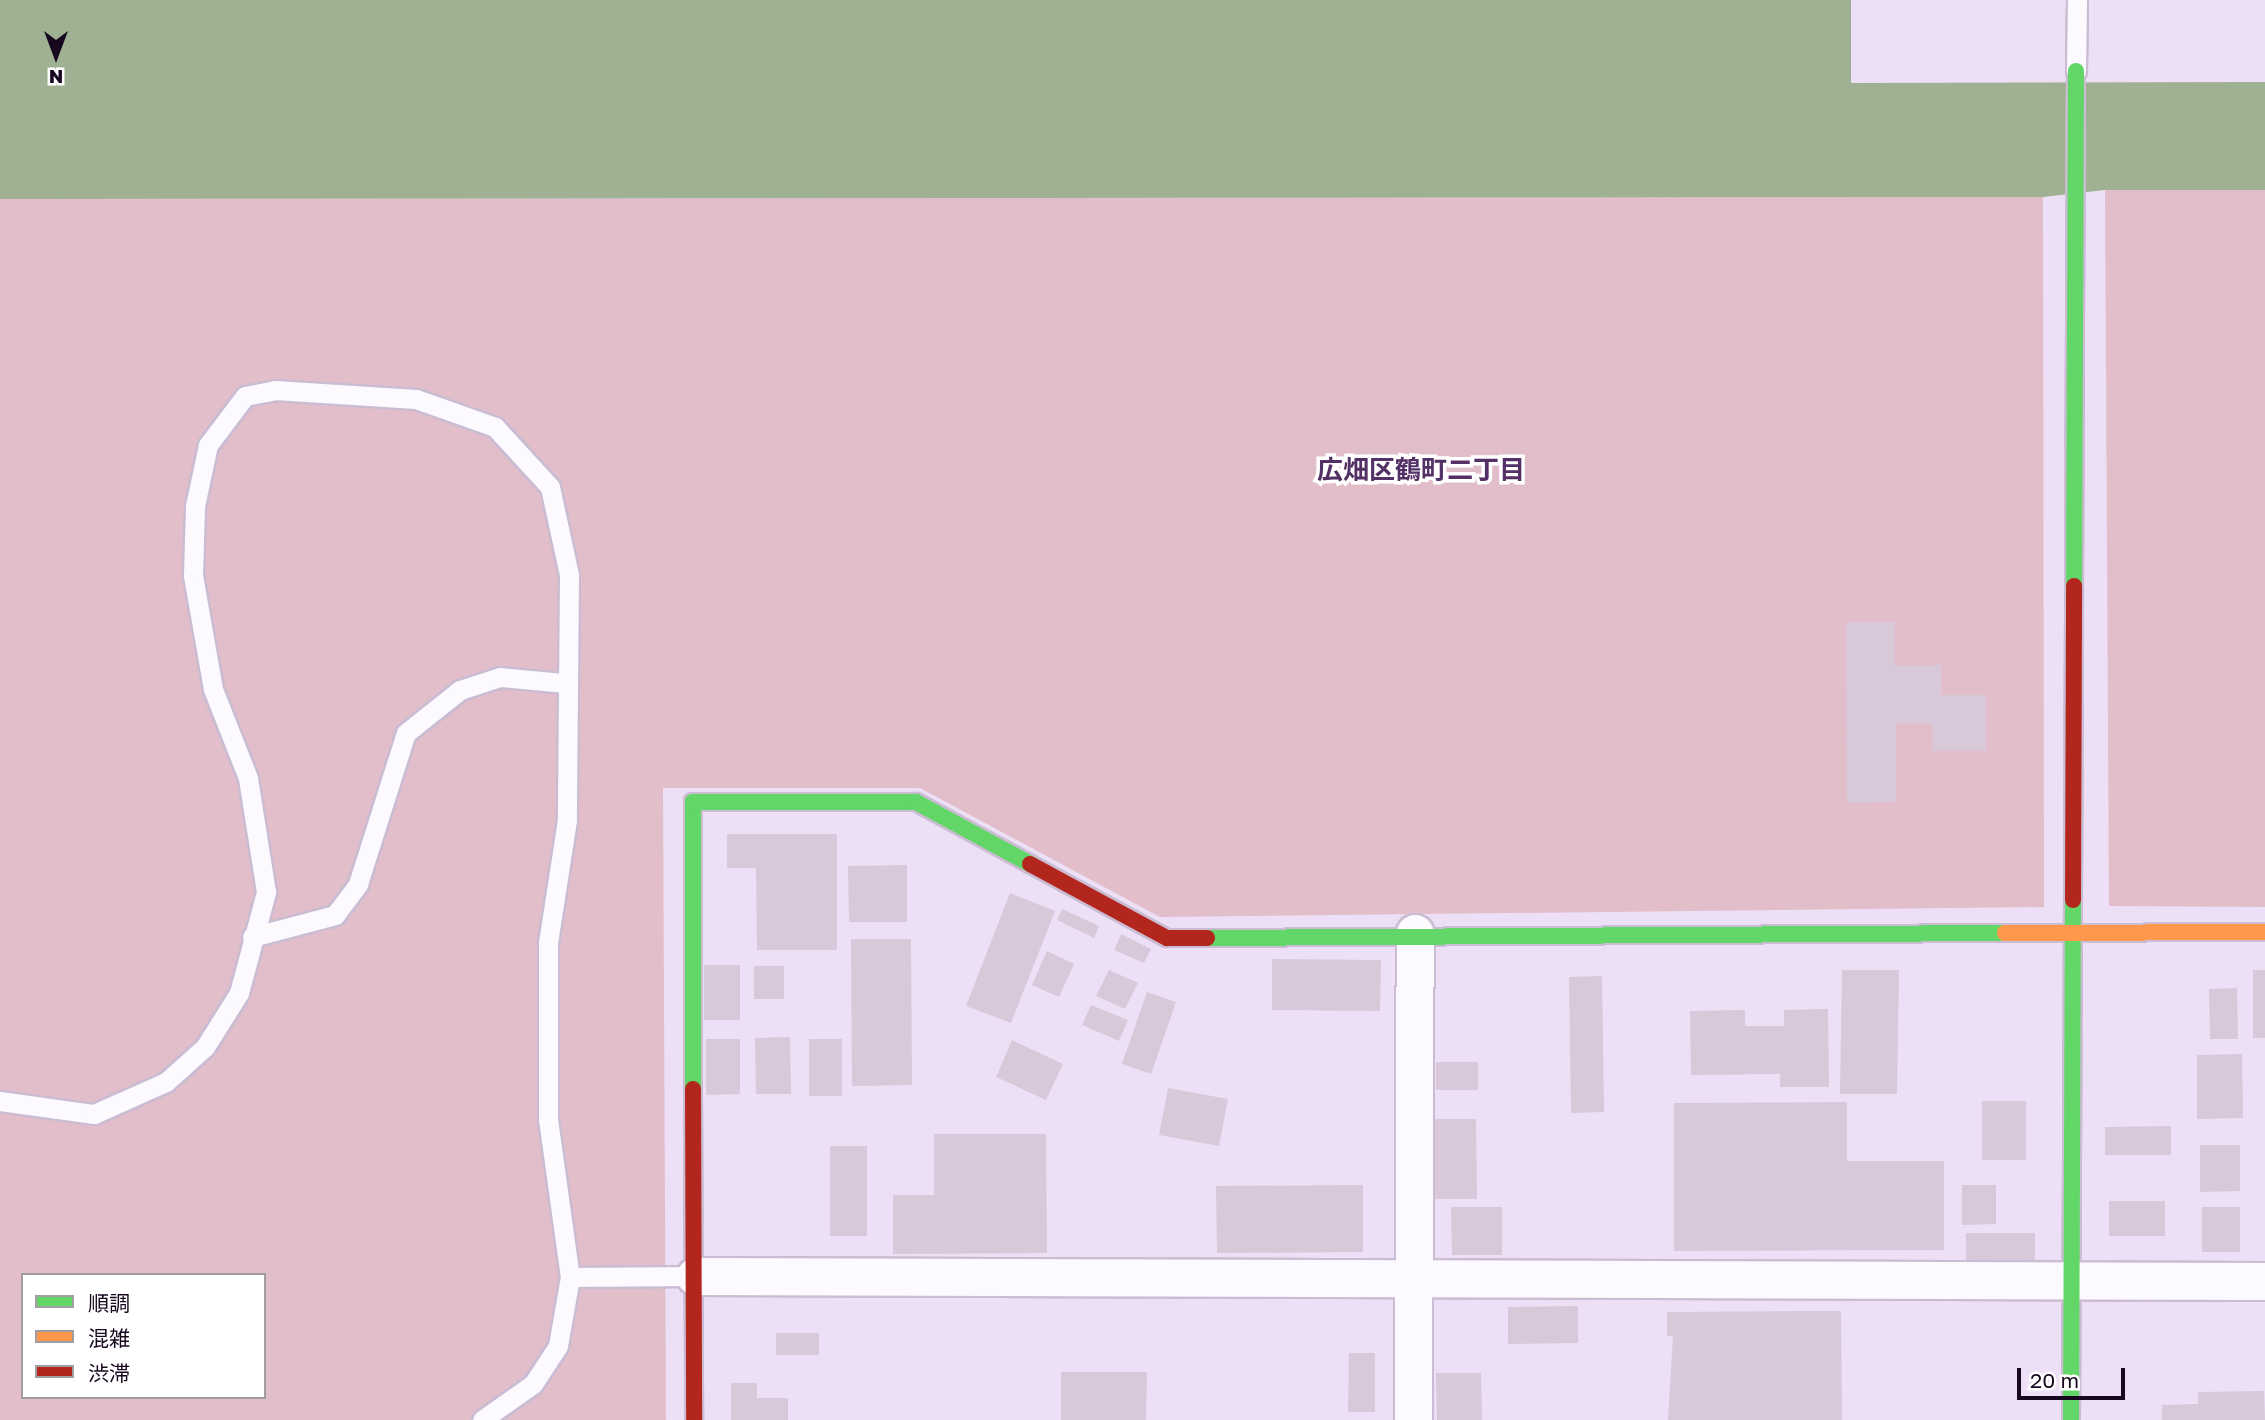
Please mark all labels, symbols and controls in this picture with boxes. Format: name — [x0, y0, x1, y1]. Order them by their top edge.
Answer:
north arrow — [21, 21, 91, 91]
text: N — [49, 66, 63, 89]
district label: 広畑区鶴町二丁目 — [1317, 454, 1525, 486]
legend — [21, 1273, 266, 1399]
text: 順調 — [88, 1290, 130, 1316]
text: 混雑 — [88, 1325, 130, 1351]
scale bar — [2020, 1354, 2128, 1398]
text: 渋滞 — [88, 1360, 130, 1386]
text: 20 m — [2030, 1367, 2079, 1393]

